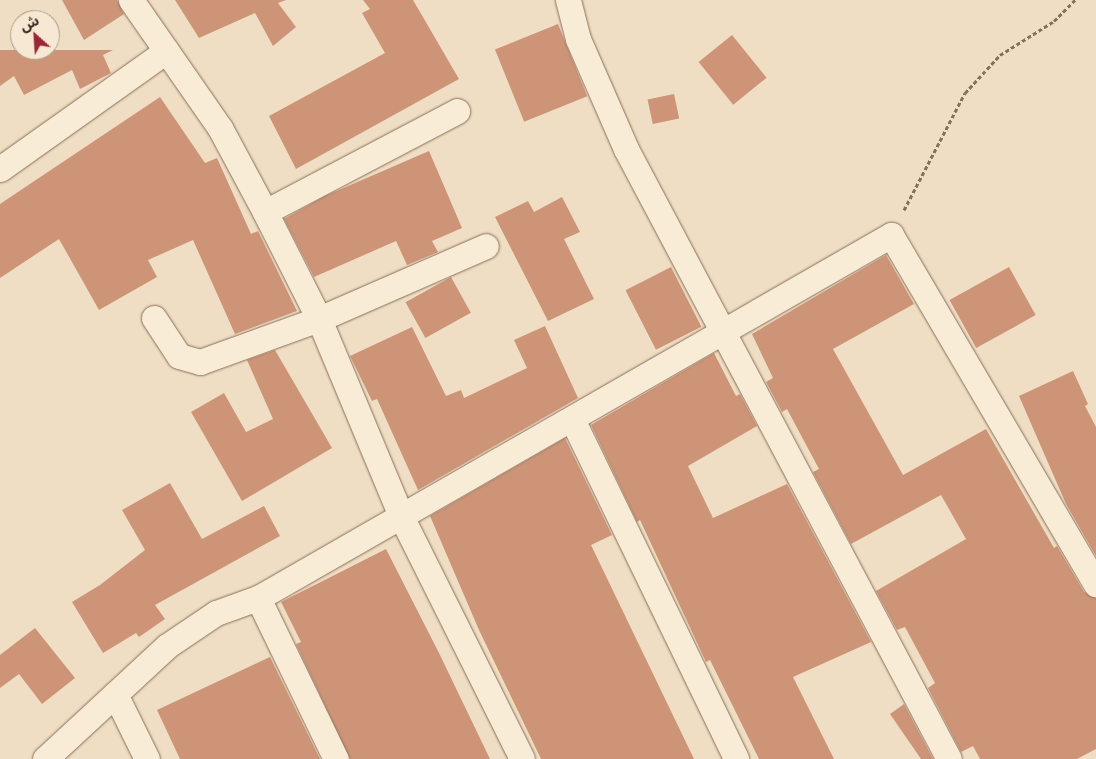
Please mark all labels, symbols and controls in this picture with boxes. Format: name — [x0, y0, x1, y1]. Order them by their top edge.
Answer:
text: ش — [16, 9, 42, 36]
north arrow — [10, 10, 60, 60]

